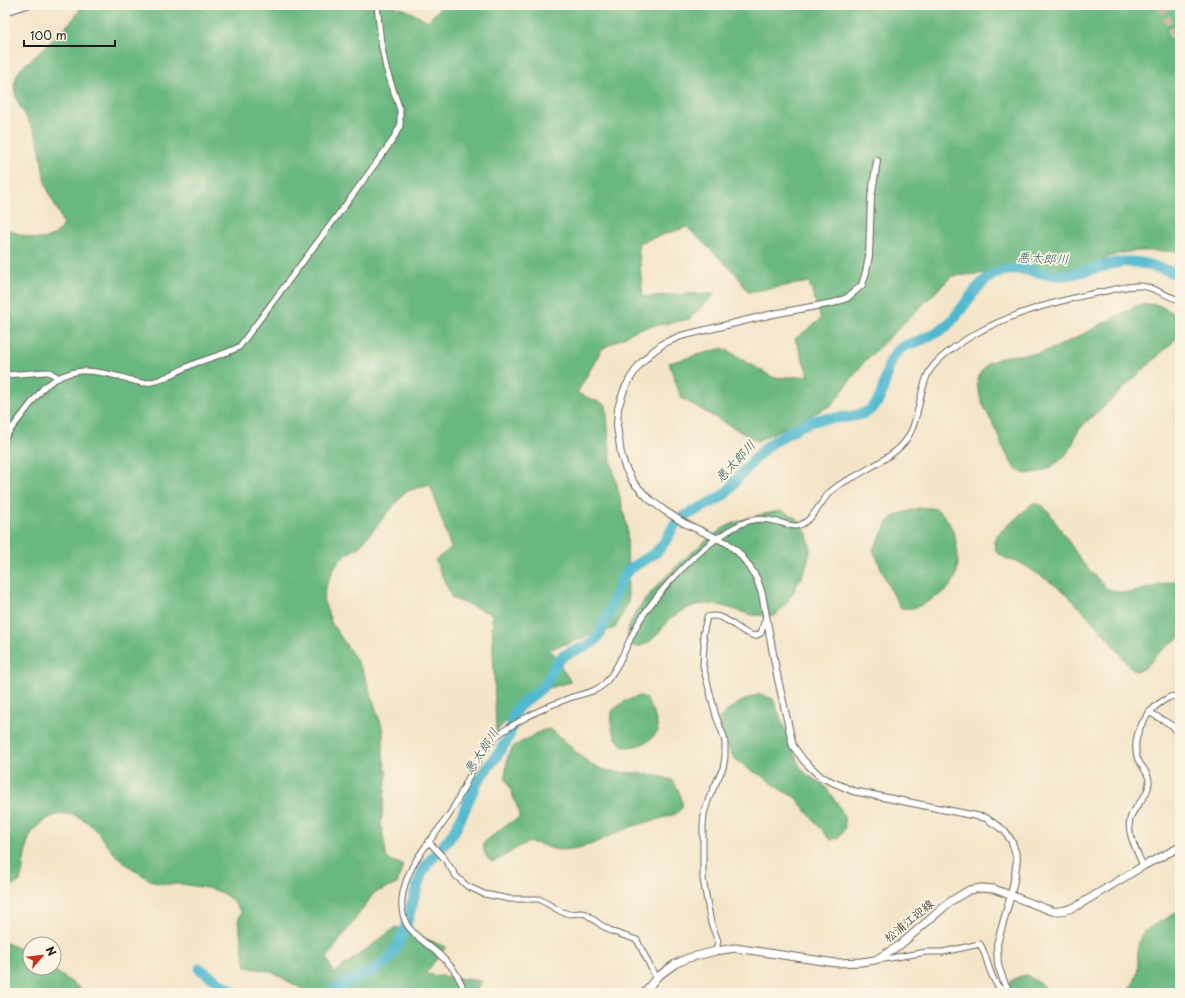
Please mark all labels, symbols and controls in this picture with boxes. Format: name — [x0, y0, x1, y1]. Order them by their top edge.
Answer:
scale bar — [24, 22, 115, 48]
text: 100 m — [30, 26, 67, 44]
water label: 悪太郎川 — [1017, 247, 1069, 268]
water label: 悪太郎川 — [710, 435, 759, 486]
water label: 悪太郎川 — [458, 724, 503, 778]
street label: 松浦江迎線 — [879, 894, 937, 946]
north arrow — [22, 936, 62, 976]
text: N — [42, 943, 61, 959]

